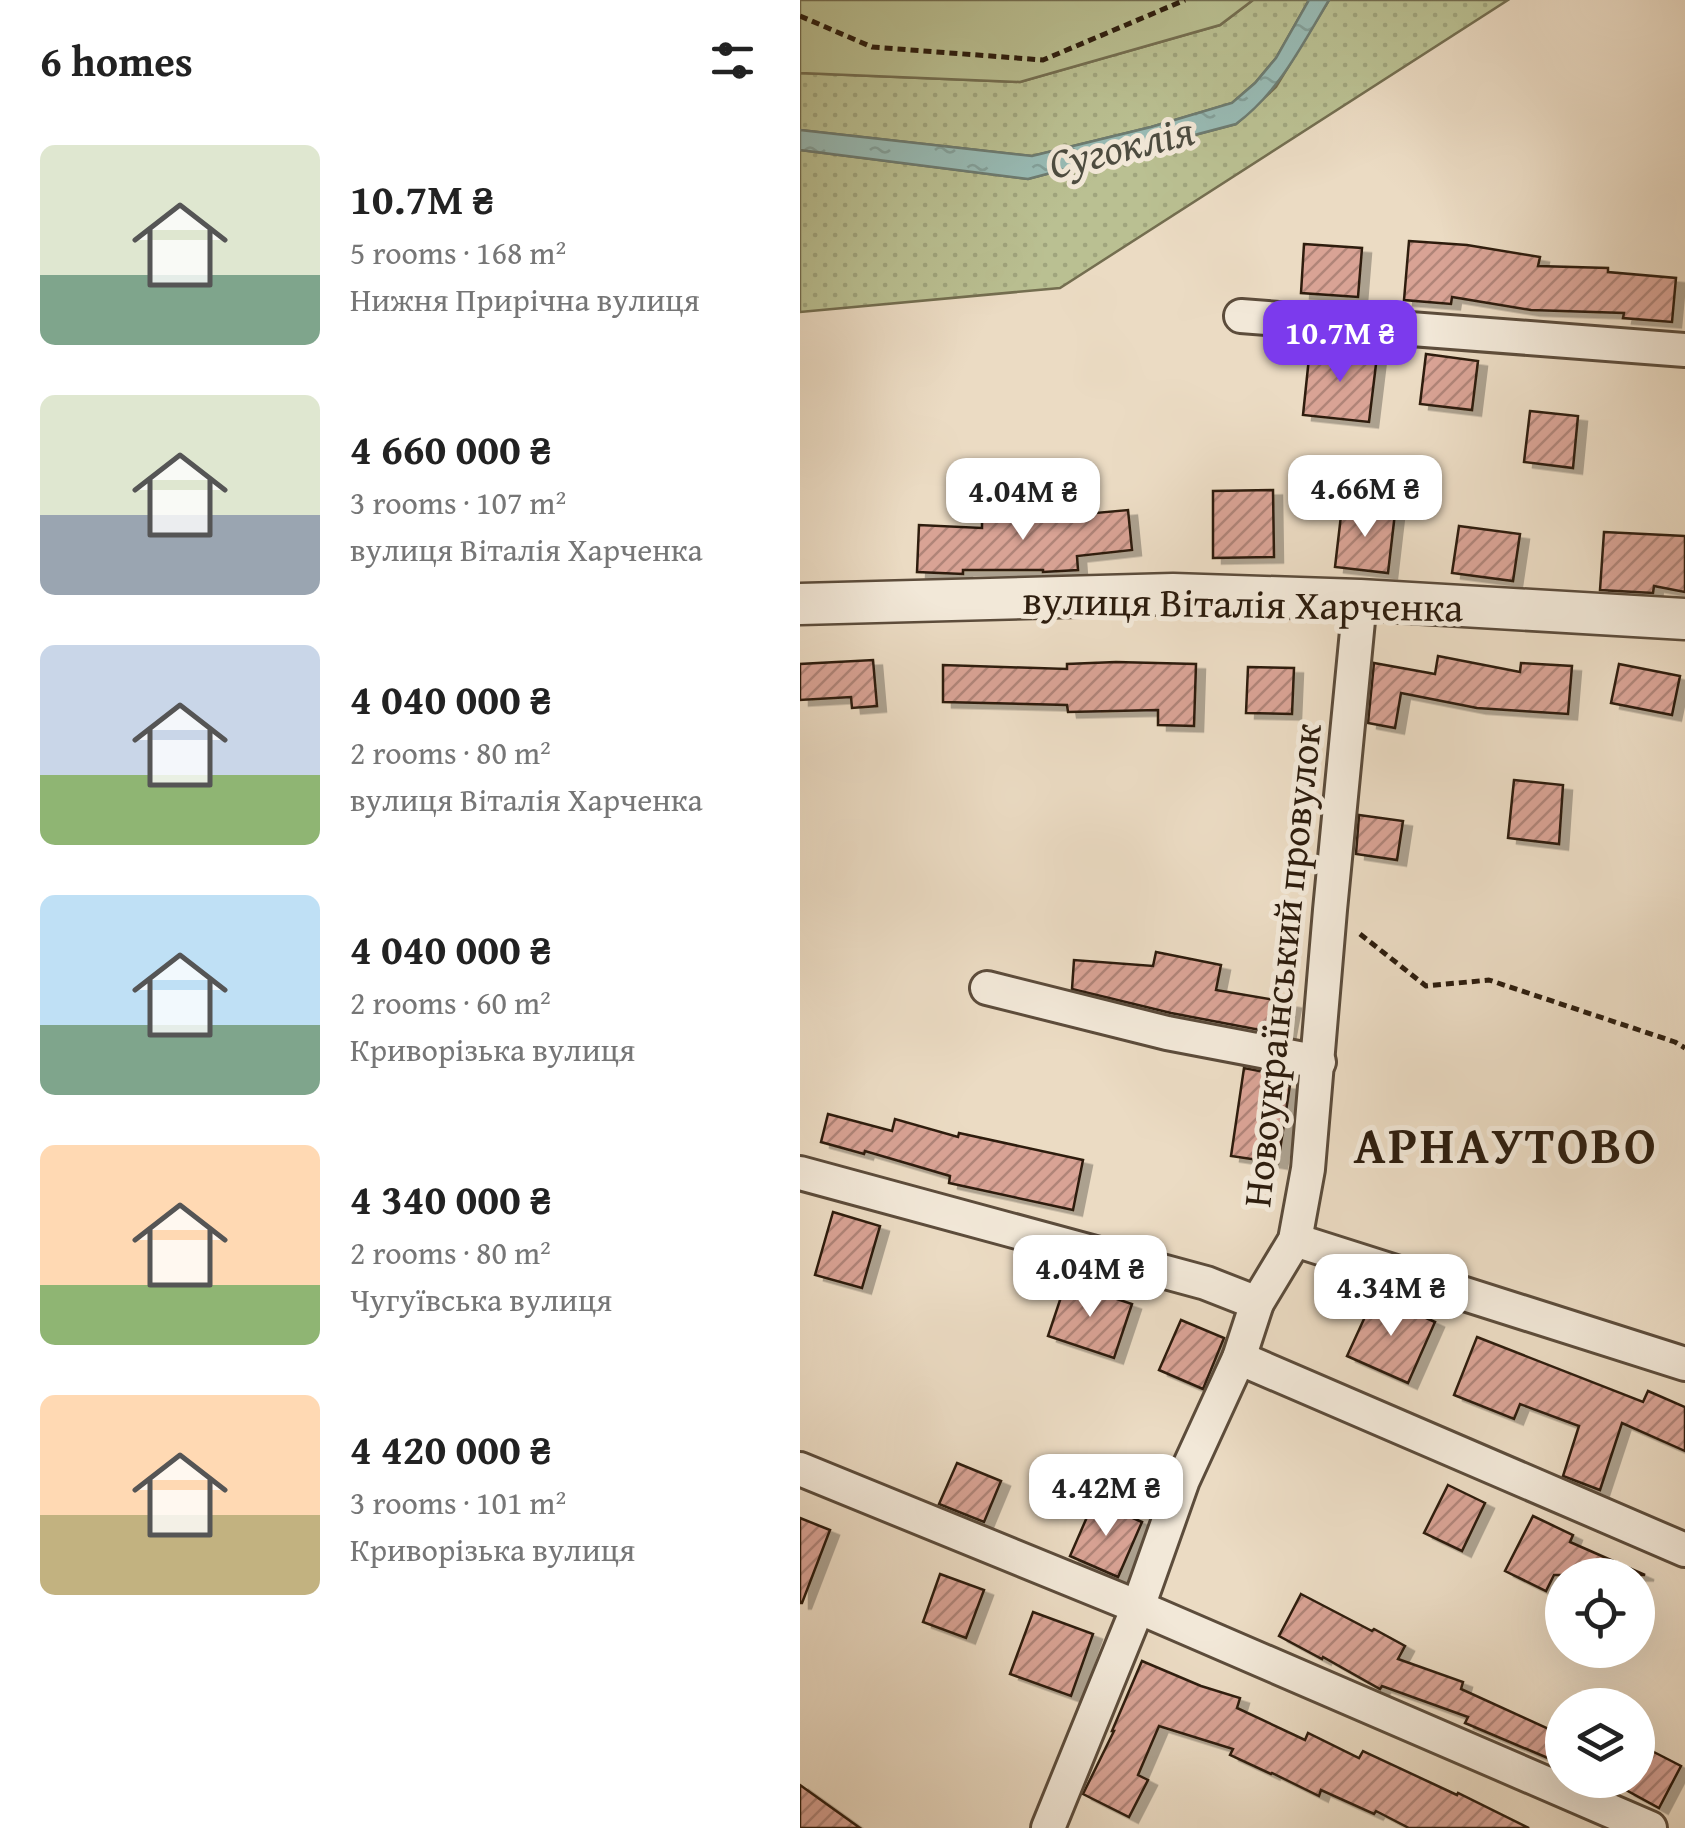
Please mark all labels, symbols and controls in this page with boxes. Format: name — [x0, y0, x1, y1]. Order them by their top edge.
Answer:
text: 6 homes — [40, 30, 193, 91]
icon: filters — [705, 33, 760, 88]
water label: Сугоклія — [1042, 99, 1200, 193]
text: 10.7M ₴ — [350, 168, 494, 229]
icon: home — [120, 185, 240, 305]
text: 5 rooms · 168 m² — [350, 229, 566, 276]
text: Нижня Прирічна вулиця — [350, 276, 700, 323]
pin: 10.7M ₴ — [1248, 300, 1432, 385]
text: 10.7M ₴ — [1285, 309, 1395, 356]
text: 4 660 000 ₴ — [350, 418, 552, 479]
icon: home — [120, 435, 240, 555]
pin: 4.66M ₴ — [1273, 455, 1457, 540]
pin: 4.04M ₴ — [931, 458, 1115, 543]
text: 4.66M ₴ — [1310, 464, 1420, 511]
text: 4.04M ₴ — [968, 467, 1078, 514]
text: 3 rooms · 107 m² — [350, 479, 566, 526]
text: вулиця Віталія Харченка — [350, 526, 703, 573]
street label: вулиця Віталія Харченка — [1022, 570, 1464, 636]
text: 4 040 000 ₴ — [350, 668, 552, 729]
icon: home — [120, 685, 240, 805]
street label: Новоукраїнський провулок — [1226, 720, 1336, 1210]
text: 2 rooms · 80 m² — [350, 729, 551, 776]
text: вулиця Віталія Харченка — [350, 776, 703, 823]
text: 4 040 000 ₴ — [350, 918, 552, 979]
icon: home — [120, 935, 240, 1055]
text: 2 rooms · 60 m² — [350, 979, 551, 1026]
text: Криворізька вулиця — [350, 1026, 635, 1073]
district label: АРНАУТОВО — [1354, 1108, 1658, 1181]
text: 4 340 000 ₴ — [350, 1168, 552, 1229]
icon: home — [120, 1185, 240, 1305]
text: 2 rooms · 80 m² — [350, 1229, 551, 1276]
pin: 4.04M ₴ — [998, 1235, 1182, 1320]
text: 4.04M ₴ — [1035, 1244, 1145, 1291]
pin: 4.34M ₴ — [1299, 1254, 1483, 1339]
text: 4.34M ₴ — [1336, 1263, 1446, 1310]
text: Чугуївська вулиця — [350, 1276, 612, 1323]
text: 4 420 000 ₴ — [350, 1418, 552, 1479]
icon: home — [120, 1435, 240, 1555]
pin: 4.42M ₴ — [1014, 1454, 1198, 1539]
text: 4.42M ₴ — [1051, 1463, 1161, 1510]
text: 3 rooms · 101 m² — [350, 1479, 566, 1526]
text: Криворізька вулиця — [350, 1526, 635, 1573]
map controls — [1545, 1558, 1655, 1798]
button: locate — [1545, 1558, 1655, 1668]
button: layers — [1545, 1688, 1655, 1798]

